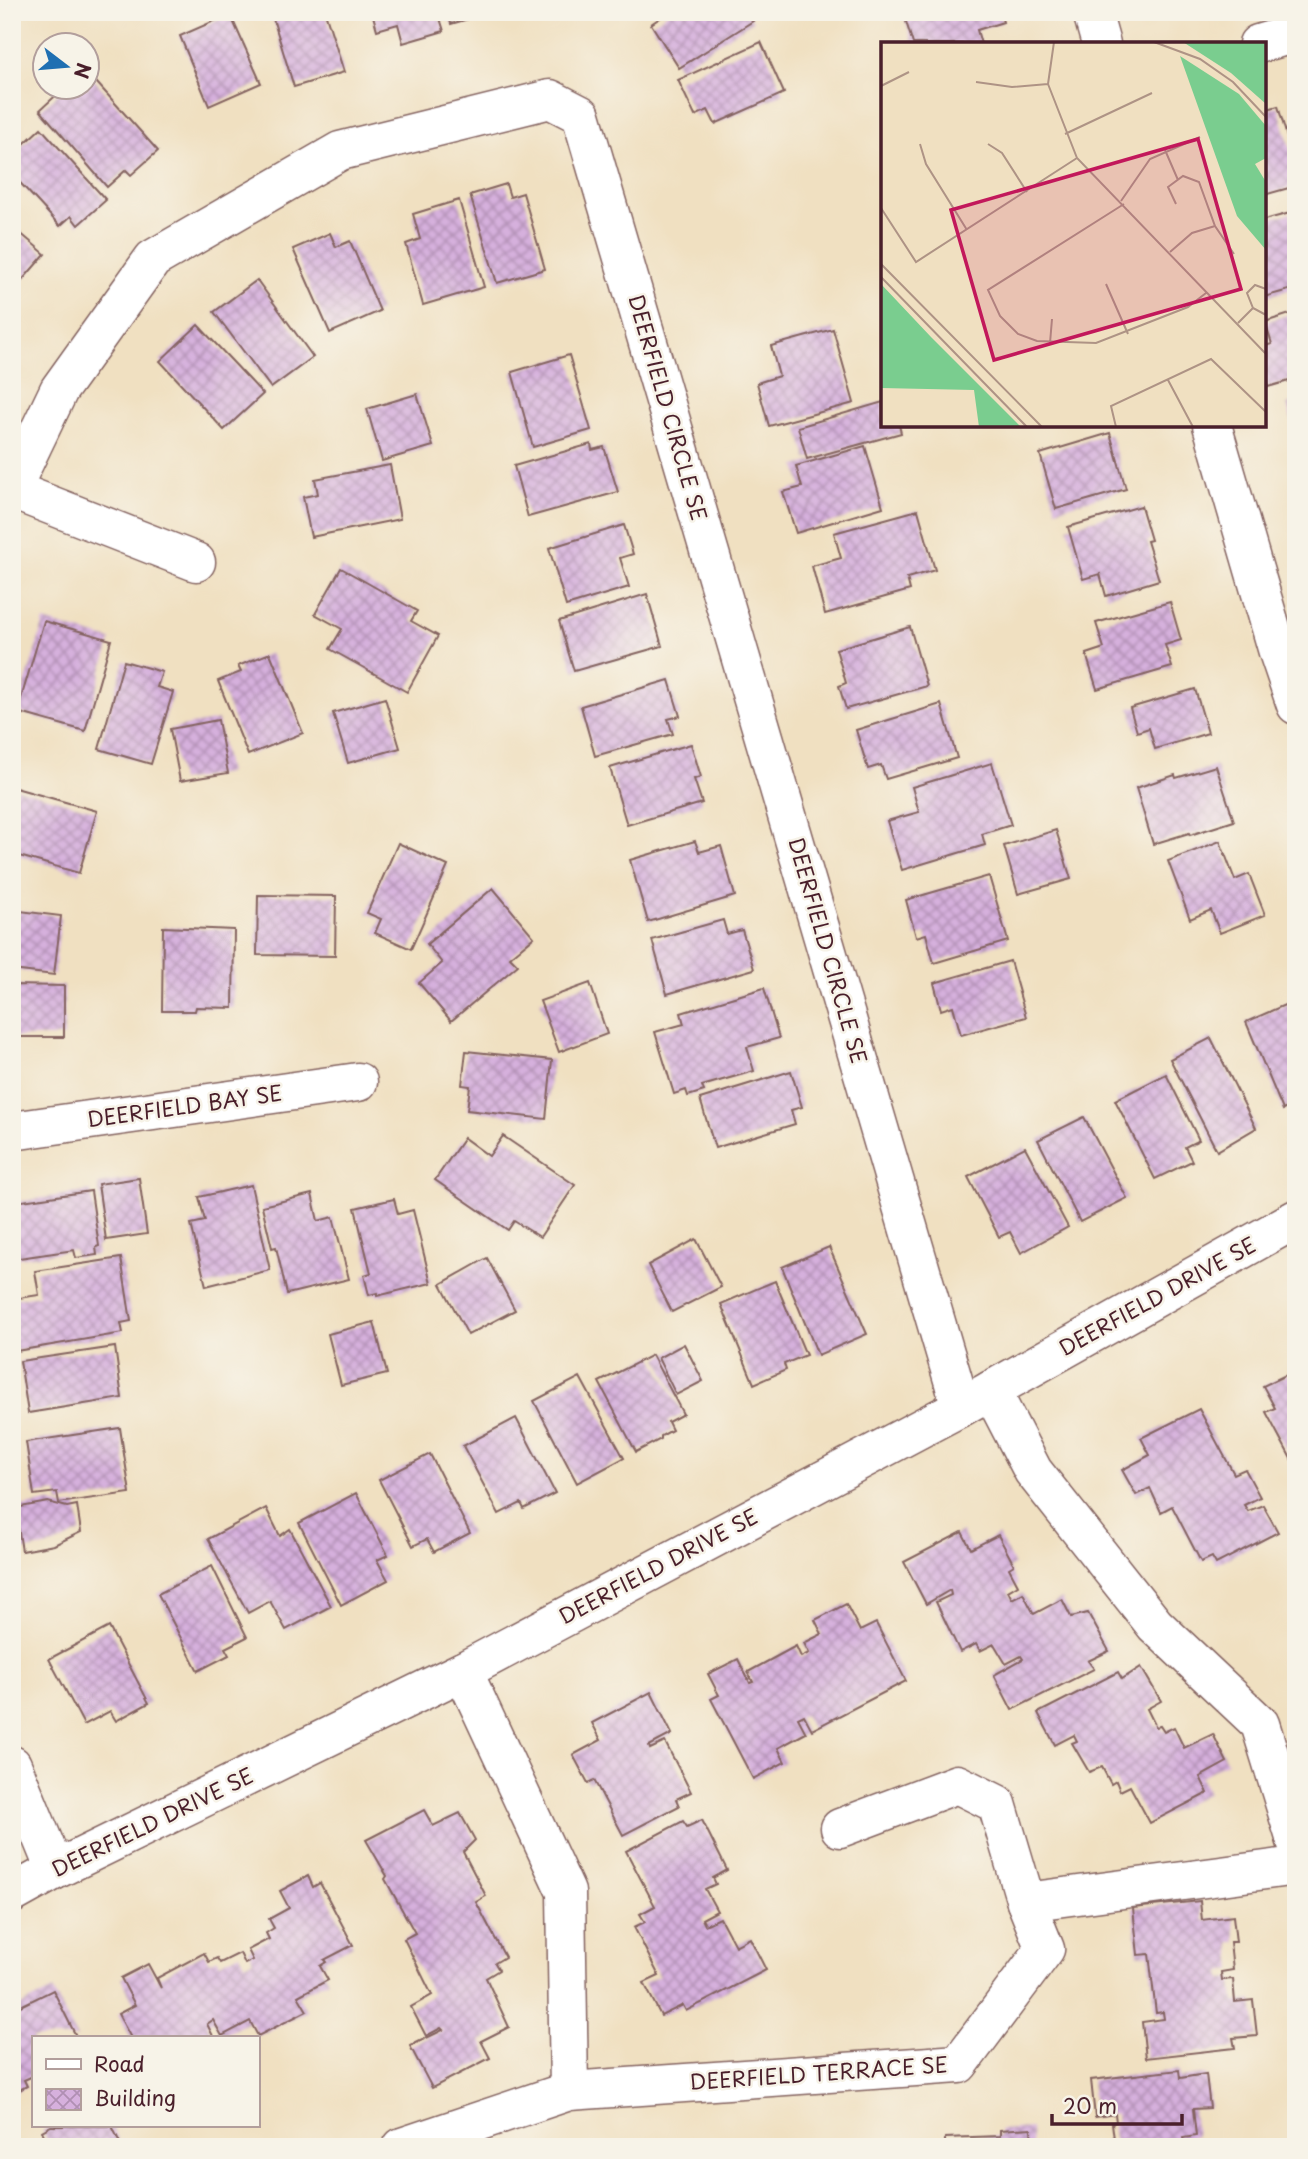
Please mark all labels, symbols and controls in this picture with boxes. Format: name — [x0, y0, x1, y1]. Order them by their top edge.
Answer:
north arrow — [32, 32, 102, 102]
inset map — [881, 42, 1266, 427]
text: N — [68, 60, 99, 82]
street label: DEERFIELD CIRCLE SE — [621, 291, 717, 524]
street label: DEERFIELD CIRCLE SE — [781, 834, 877, 1067]
street label: DEERFIELD BAY SE — [85, 1075, 284, 1135]
street label: DEERFIELD DRIVE SE — [1053, 1228, 1262, 1363]
street label: DEERFIELD DRIVE SE — [553, 1499, 763, 1631]
street label: DEERFIELD DRIVE SE — [46, 1758, 259, 1884]
legend — [32, 2036, 259, 2128]
text: Road — [94, 2047, 145, 2079]
street label: DEERFIELD TERRACE SE — [689, 2047, 949, 2097]
text: Building — [94, 2081, 176, 2113]
scale bar — [1052, 2082, 1182, 2126]
text: 20 m — [1063, 2089, 1117, 2121]

